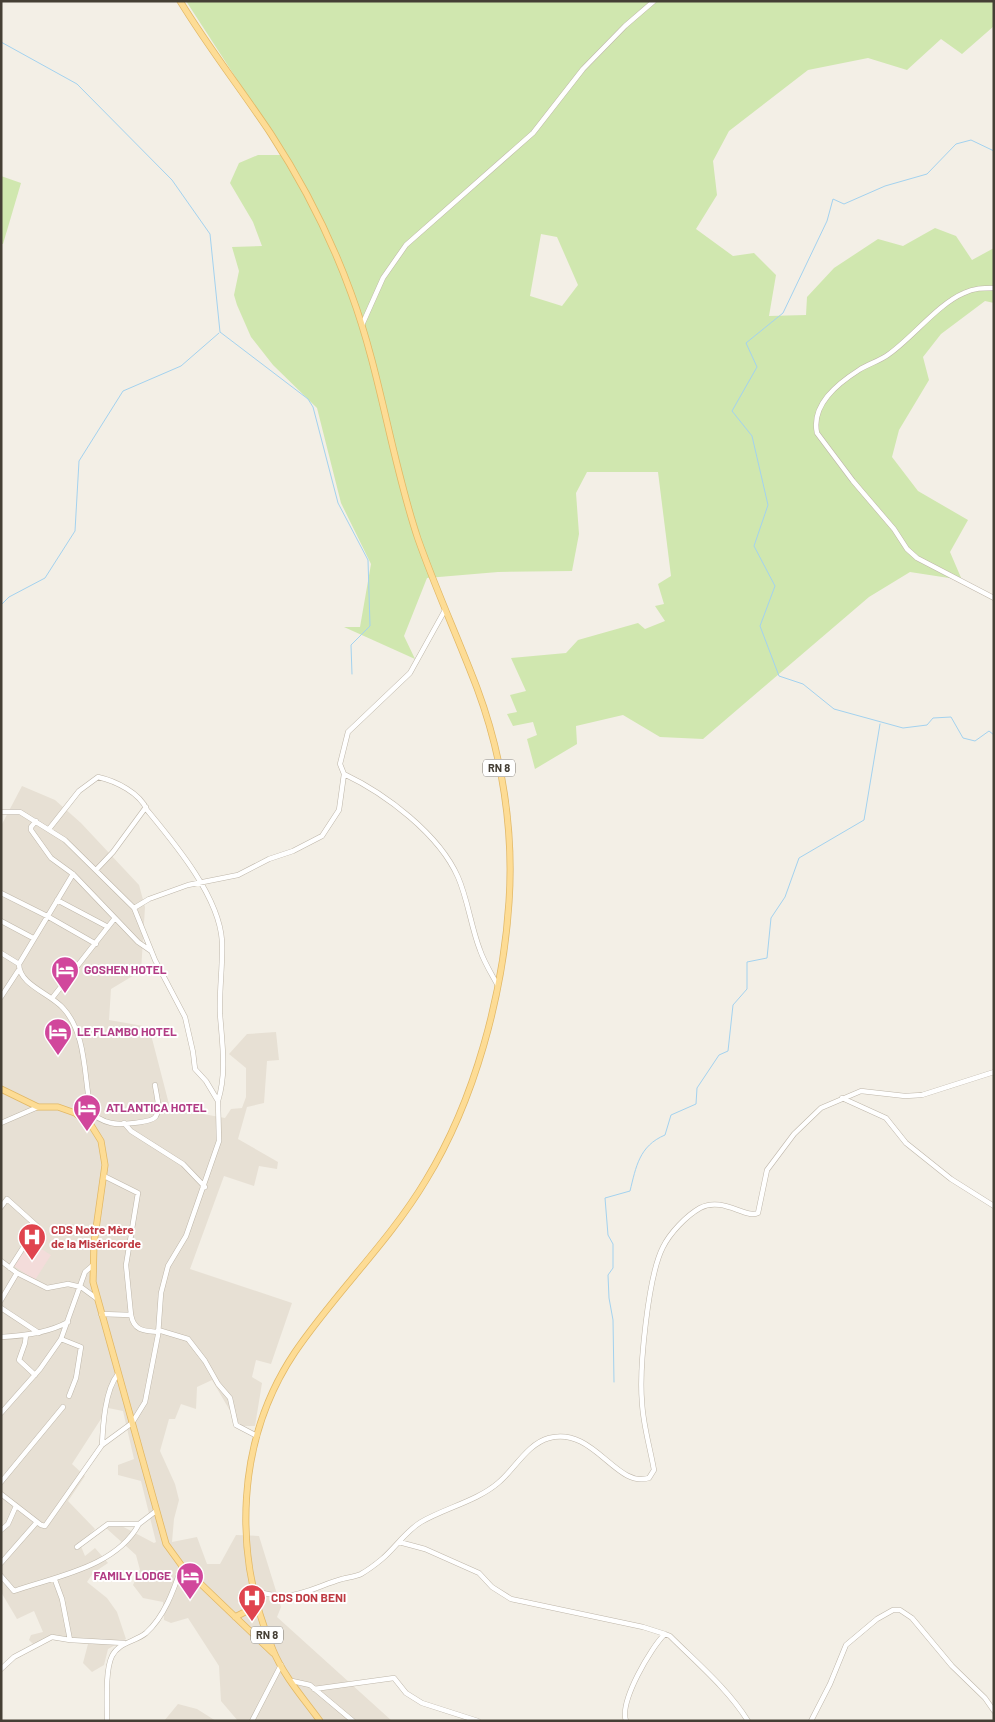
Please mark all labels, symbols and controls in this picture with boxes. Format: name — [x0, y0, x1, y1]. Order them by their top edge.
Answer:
road number: RN 8 — [483, 760, 515, 776]
hotel icon: GOSHEN HOTEL — [50, 955, 80, 994]
place label: GOSHEN HOTEL — [84, 962, 167, 976]
hotel icon: LE FLAMBO HOTEL — [43, 1017, 73, 1056]
place label: LE FLAMBO HOTEL — [77, 1024, 177, 1038]
hotel icon: ATLANTICA HOTEL — [72, 1093, 102, 1132]
place label: ATLANTICA HOTEL — [106, 1100, 207, 1114]
hospital icon: CDS Notre Mère de la Miséricorde — [17, 1222, 47, 1261]
place label: CDS Notre Mère de la Miséricorde — [51, 1222, 142, 1250]
hotel icon: FAMILY LODGE — [175, 1561, 205, 1600]
place label: FAMILY LODGE — [93, 1568, 171, 1582]
hospital icon: CDS DON BENI — [237, 1583, 267, 1622]
place label: CDS DON BENI — [271, 1590, 346, 1604]
road number: RN 8 — [251, 1626, 283, 1644]

